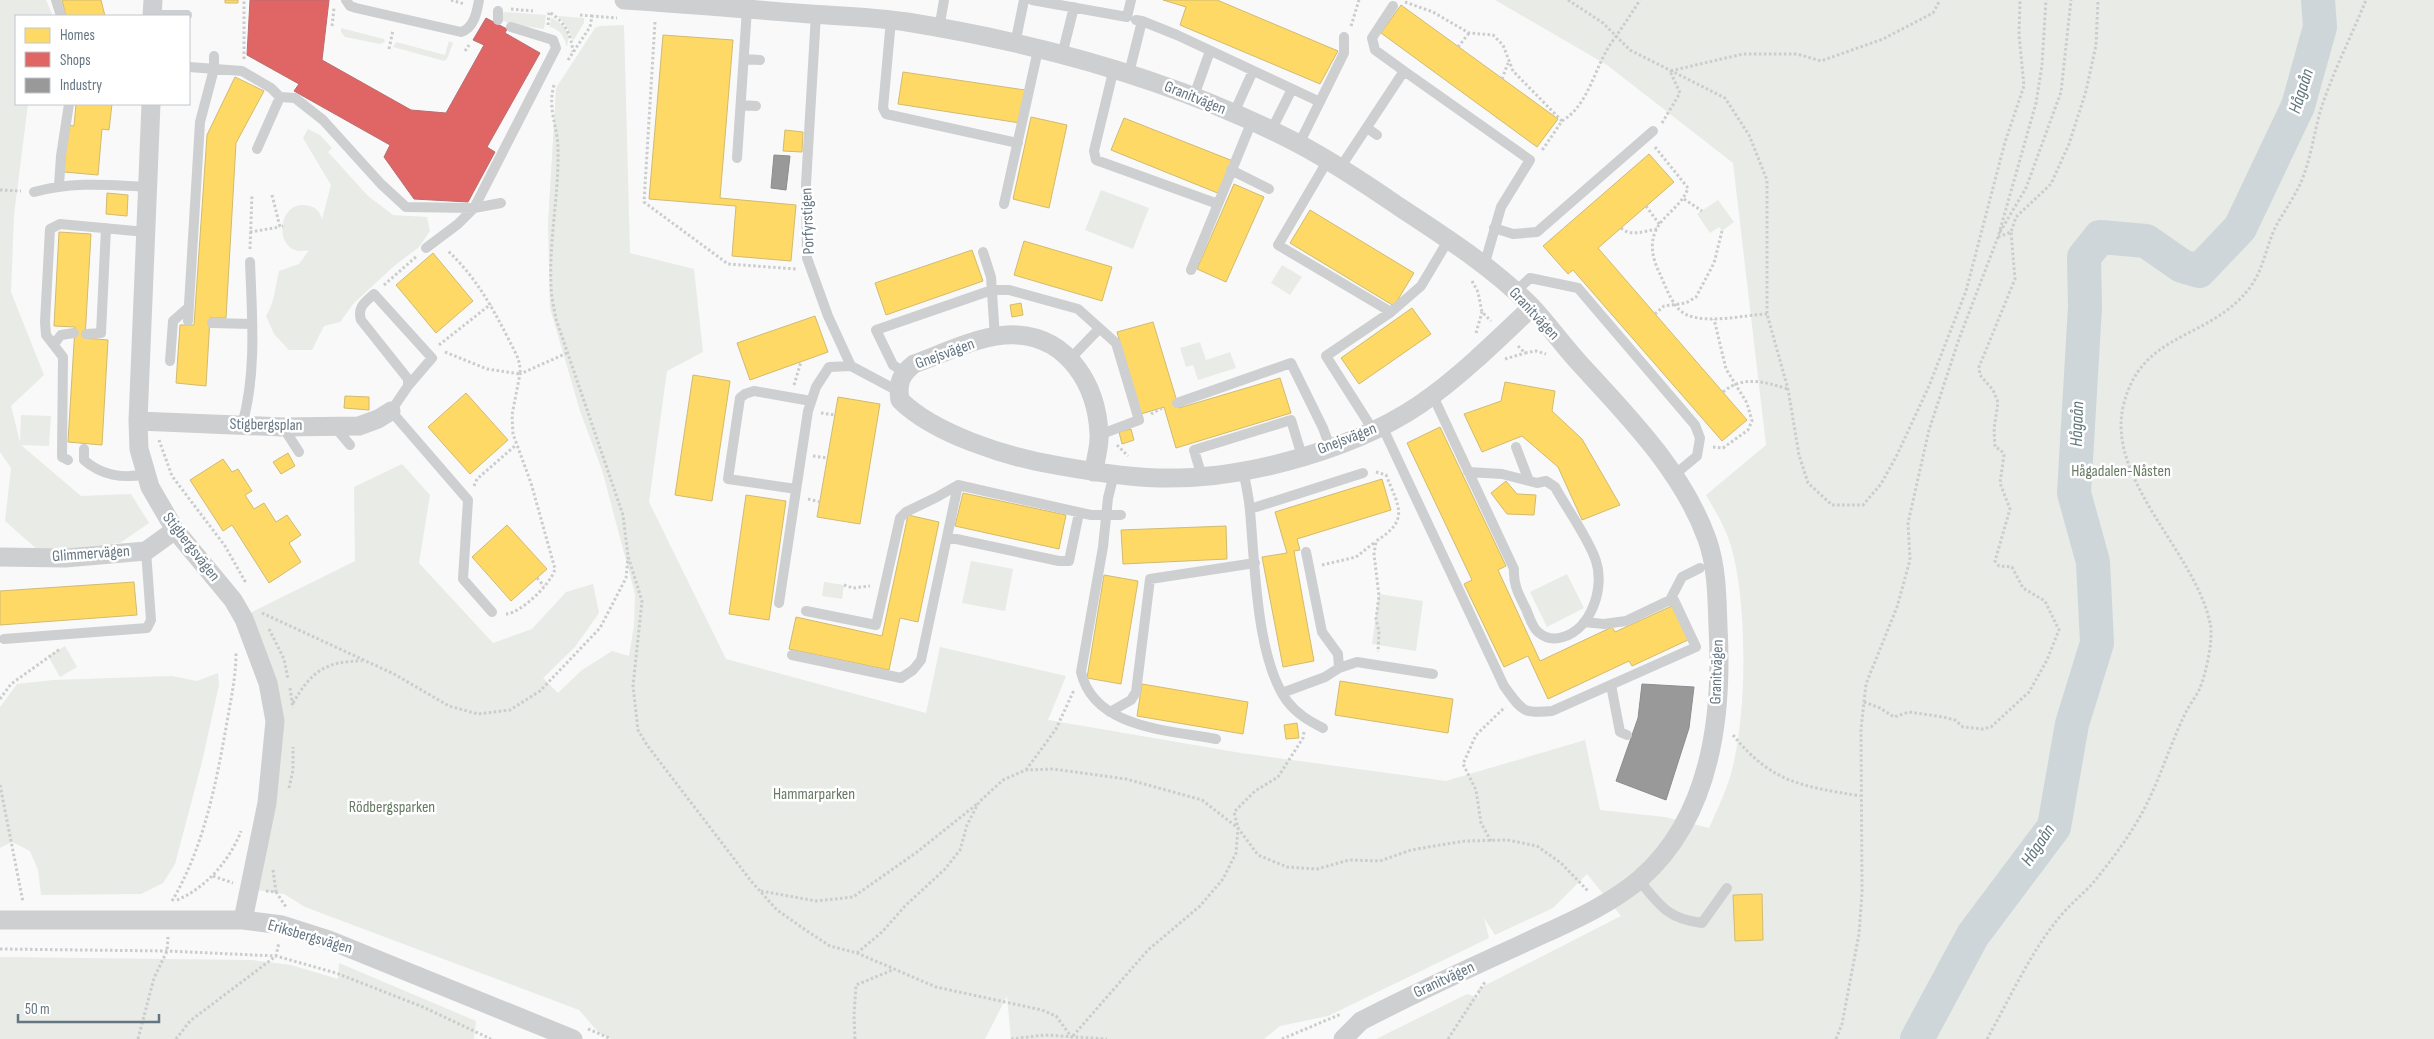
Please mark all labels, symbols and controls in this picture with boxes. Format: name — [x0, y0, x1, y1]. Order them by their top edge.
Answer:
legend — [15, 15, 190, 105]
text: Homes — [60, 26, 95, 45]
text: Shops — [60, 51, 91, 70]
water label: Hågaån — [2284, 66, 2318, 116]
text: Industry — [60, 76, 102, 95]
street label: Granitvägen — [1161, 77, 1229, 119]
street label: Porfyrstigen — [797, 187, 819, 255]
street label: Granitvägen — [1505, 284, 1563, 344]
street label: Gnejsvägen — [913, 335, 977, 373]
water label: Hågaån — [2066, 400, 2088, 447]
street label: Stigbergsplan — [229, 415, 303, 435]
street label: Gnejsvägen — [1315, 419, 1379, 459]
park label: Hågadalen-Nåsten — [2071, 462, 2171, 481]
street label: Stigbergsvägen — [158, 509, 224, 585]
street label: Glimmervägen — [52, 542, 130, 566]
street label: Granitvägen — [1706, 639, 1728, 705]
park label: Hammarparken — [773, 785, 855, 804]
park label: Rödbergsparken — [349, 798, 435, 817]
water label: Hågaån — [2017, 820, 2060, 870]
street label: Eriksbergsvägen — [266, 916, 354, 958]
street label: Granitvägen — [1411, 958, 1477, 1002]
scale bar — [18, 992, 159, 1024]
text: 50 m — [25, 1000, 50, 1019]

